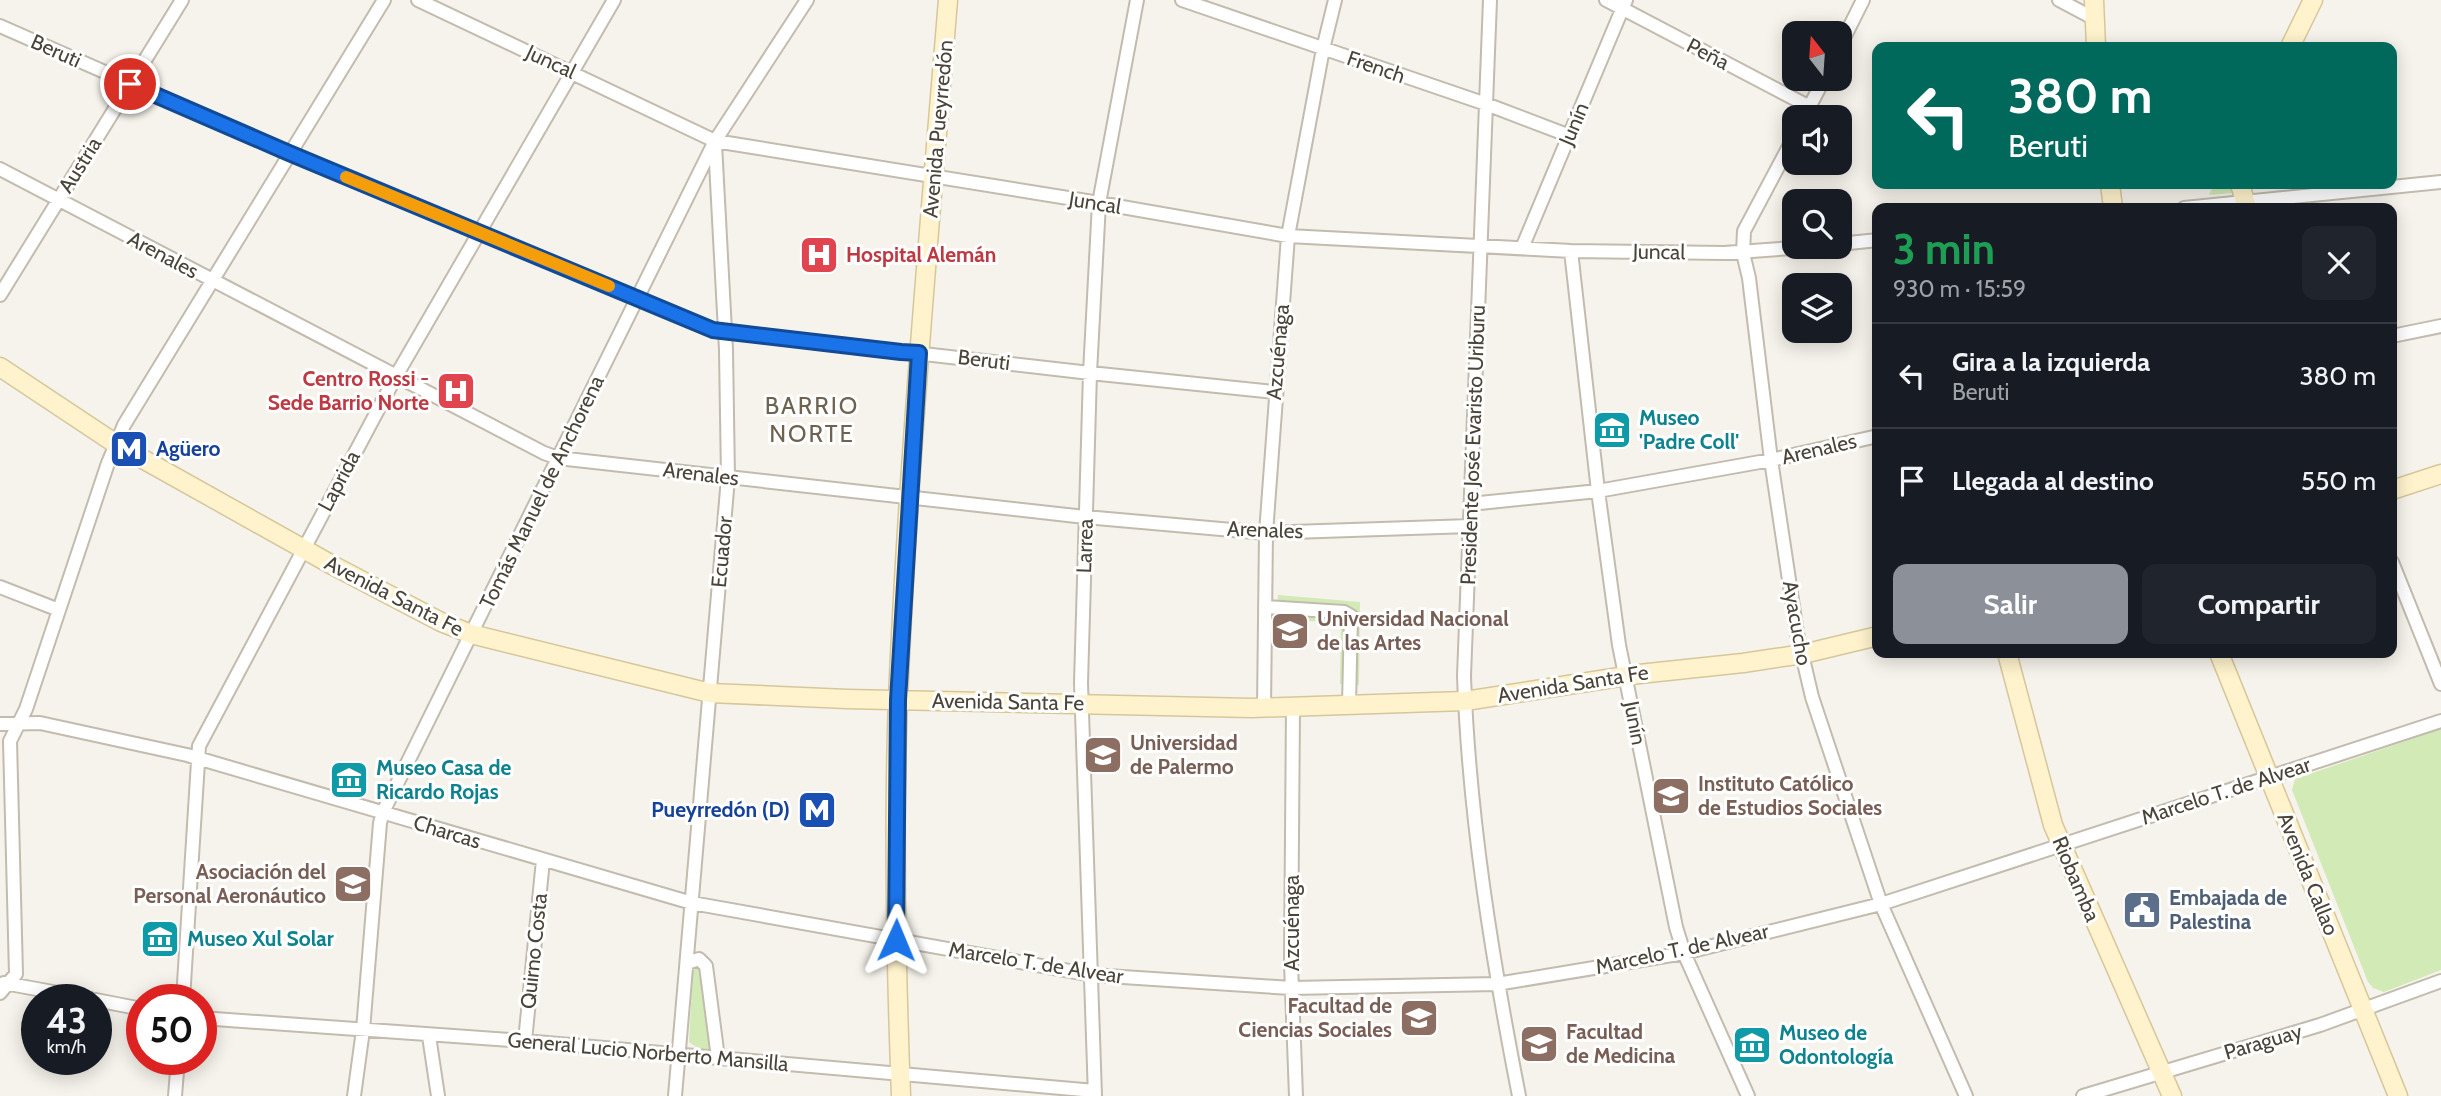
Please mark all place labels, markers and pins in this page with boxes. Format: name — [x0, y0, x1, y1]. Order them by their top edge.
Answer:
pin — [100, 54, 160, 114]
hospital icon: Hospital Alemán — [798, 234, 840, 276]
place label: Hospital Alemán — [846, 242, 996, 267]
place label: Centro Rossi - Sede Barrio Norte — [268, 366, 429, 415]
hospital icon: Centro Rossi - Sede Barrio Norte — [435, 370, 477, 412]
place label: Museo 'Padre Coll' — [1639, 405, 1739, 454]
museum icon: Museo 'Padre Coll' — [1591, 409, 1633, 451]
metro station icon: Agüero — [108, 428, 150, 470]
place label: Agüero — [156, 436, 221, 461]
place label: Universidad Nacional de las Artes — [1317, 606, 1509, 655]
school or university icon: Universidad Nacional de las Artes — [1269, 610, 1311, 652]
place label: Universidad de Palermo — [1130, 730, 1238, 779]
school or university icon: Universidad de Palermo — [1082, 734, 1124, 776]
place label: Museo Casa de Ricardo Rojas — [376, 755, 512, 804]
museum icon: Museo Casa de Ricardo Rojas — [328, 759, 370, 801]
place label: Instituto Católico de Estudios Sociales — [1698, 771, 1882, 820]
school or university icon: Instituto Católico de Estudios Sociales — [1650, 775, 1692, 817]
metro station icon: Pueyrredón (D) — [796, 789, 838, 831]
place label: Pueyrredón (D) — [651, 797, 790, 822]
place label: Asociación del Personal Aeronáutico — [133, 859, 326, 908]
school or university icon: Asociación del Personal Aeronáutico — [332, 863, 374, 905]
place label: Embajada de Palestina — [2169, 885, 2287, 934]
public building icon: Embajada de Palestina — [2121, 889, 2163, 931]
museum icon: Museo Xul Solar — [139, 918, 181, 960]
place label: Museo Xul Solar — [187, 926, 334, 951]
place label: Facultad de Ciencias Sociales — [1238, 993, 1392, 1042]
school or university icon: Facultad de Ciencias Sociales — [1398, 997, 1440, 1039]
place label: Facultad de Medicina — [1566, 1019, 1676, 1068]
place label: Museo de Odontología — [1779, 1020, 1894, 1069]
school or university icon: Facultad de Medicina — [1518, 1023, 1560, 1065]
museum icon: Museo de Odontología — [1731, 1024, 1773, 1066]

